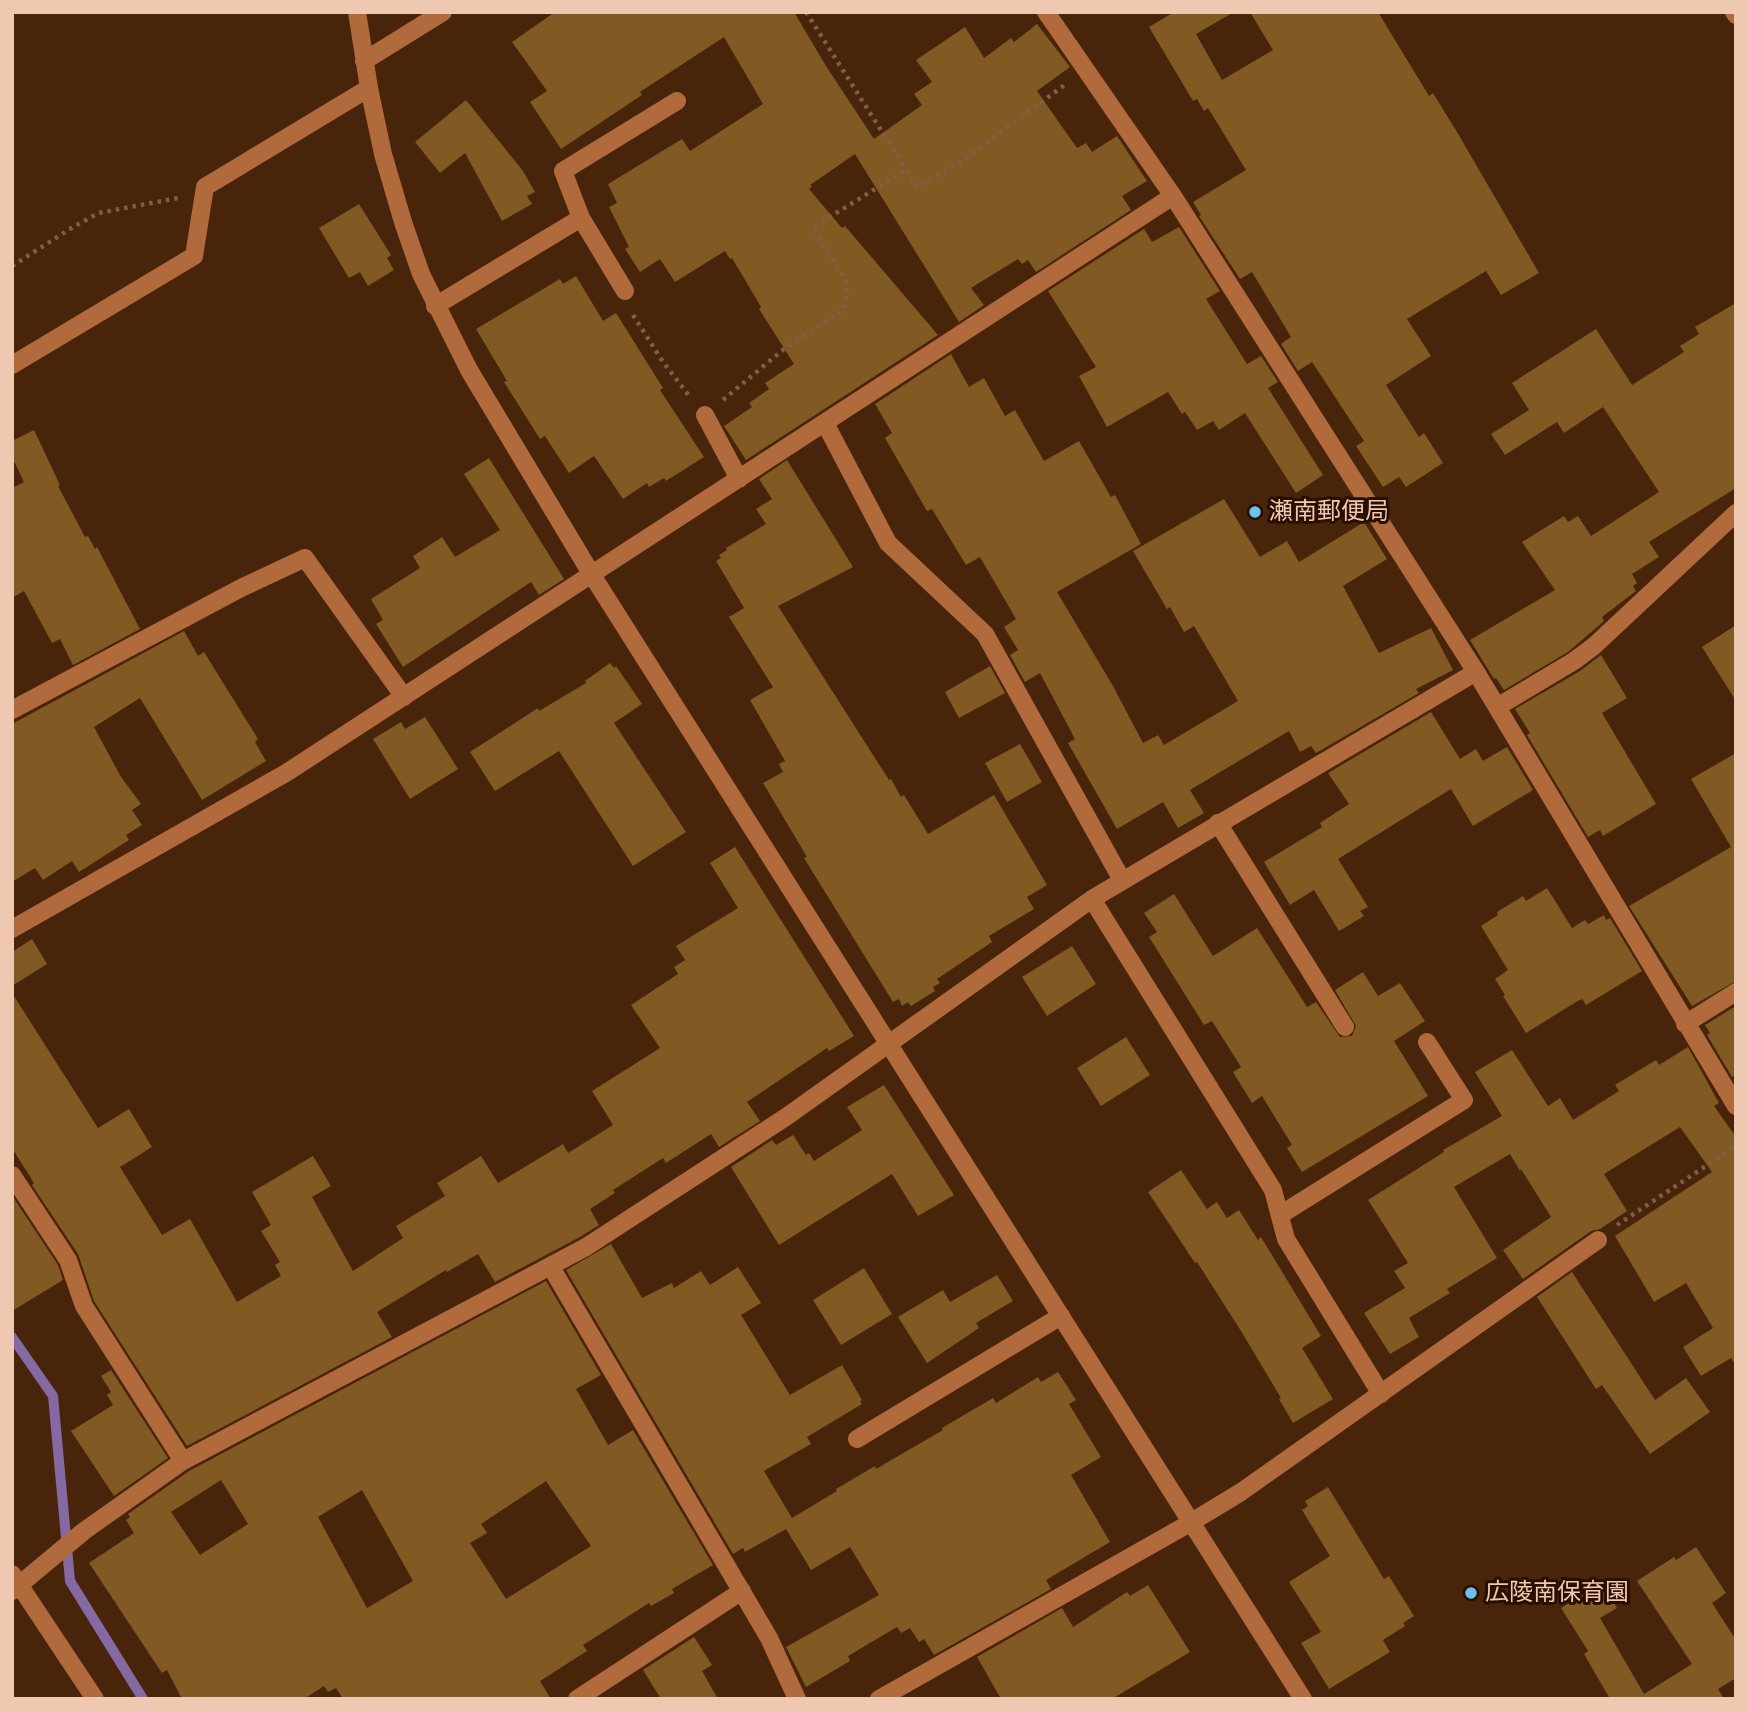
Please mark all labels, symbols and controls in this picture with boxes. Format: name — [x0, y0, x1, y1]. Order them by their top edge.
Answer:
place label: 瀬南郵便局 — [1269, 498, 1389, 526]
marker: 瀬南郵便局 — [1247, 504, 1263, 520]
place label: 広陵南保育園 — [1485, 1579, 1629, 1607]
marker: 広陵南保育園 — [1463, 1585, 1479, 1601]

